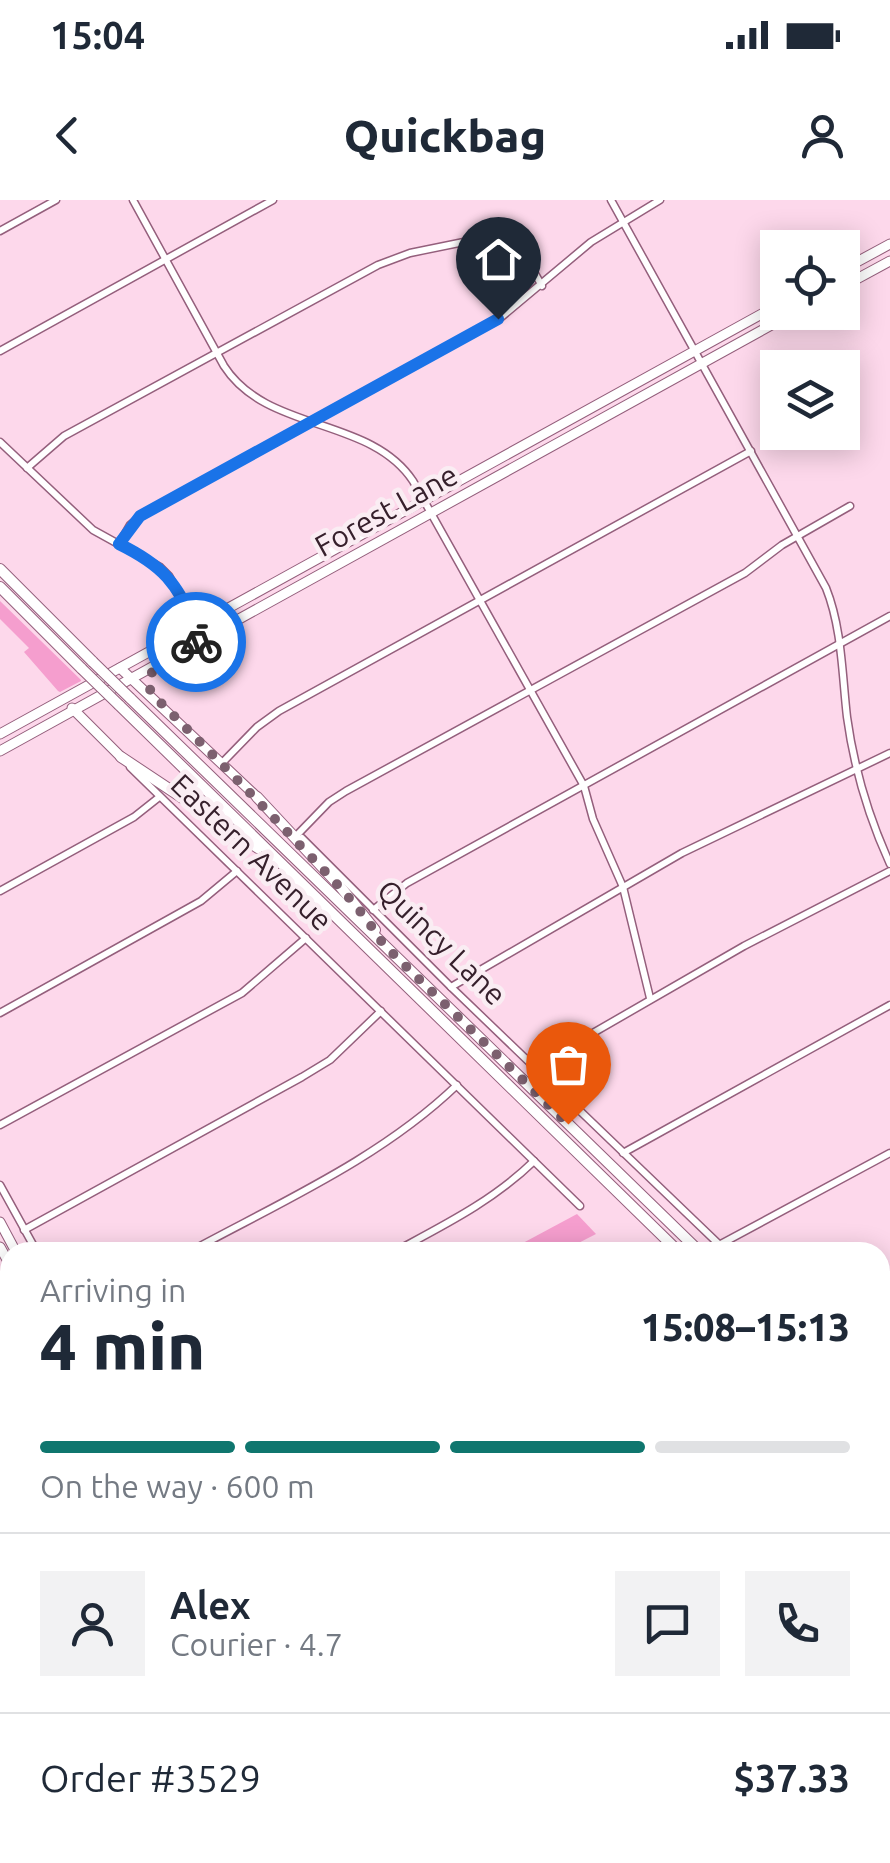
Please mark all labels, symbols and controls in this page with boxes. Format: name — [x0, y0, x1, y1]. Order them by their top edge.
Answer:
text: 15:04 — [50, 14, 145, 56]
icon: back — [40, 108, 95, 163]
icon: person — [795, 108, 850, 163]
text: Quickbag — [344, 110, 546, 161]
pin — [456, 217, 541, 320]
map controls — [760, 230, 860, 450]
button: locate — [760, 230, 860, 330]
icon: home — [471, 232, 526, 287]
button: layers — [760, 350, 860, 450]
street label: Forest Lane — [309, 457, 463, 563]
courier — [146, 592, 246, 692]
icon: bike — [169, 615, 224, 670]
street label: Eastern Avenue — [165, 767, 339, 937]
street label: Quincy Lane — [371, 873, 513, 1011]
pin — [526, 1022, 611, 1125]
icon: bag — [541, 1037, 596, 1092]
text: Arriving in — [40, 1272, 186, 1308]
text: 15:08–15:13 — [641, 1306, 850, 1348]
text: 4 min — [40, 1309, 205, 1382]
text: On the way · 600 m — [40, 1468, 315, 1504]
button: person — [40, 1571, 145, 1676]
button: chat — [615, 1571, 720, 1676]
button: phone — [745, 1571, 850, 1676]
text: Alex — [170, 1584, 251, 1626]
text: Courier · 4.7 — [170, 1626, 343, 1662]
text: Order #3529 — [40, 1757, 261, 1799]
text: $37.33 — [733, 1757, 850, 1799]

